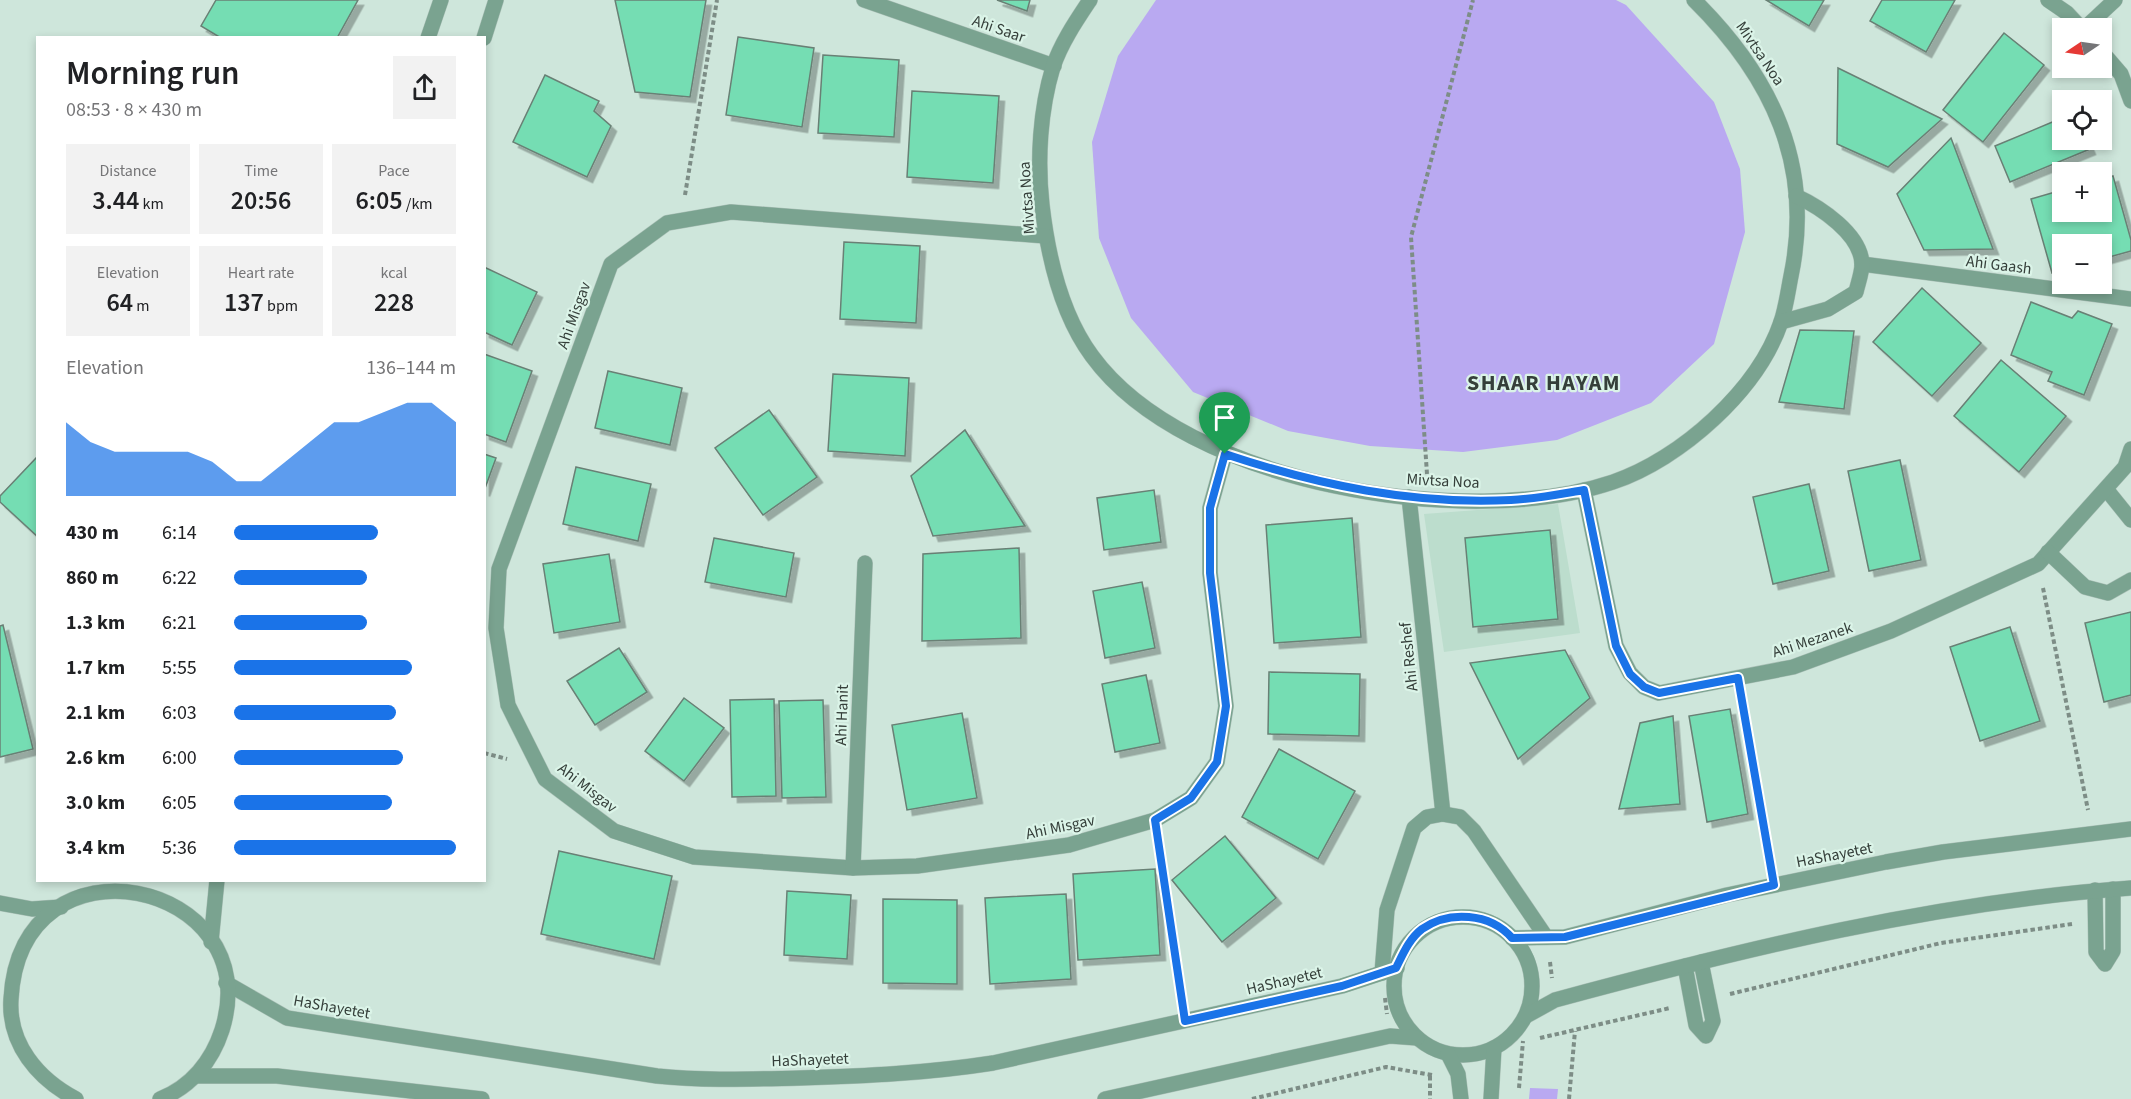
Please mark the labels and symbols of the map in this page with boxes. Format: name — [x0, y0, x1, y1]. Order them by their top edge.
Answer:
street label: Ahi Saar — [969, 10, 1029, 48]
street label: Mivtsa Noa — [1731, 17, 1790, 90]
north arrow — [2052, 18, 2112, 78]
street label: Mivtsa Noa — [1013, 161, 1041, 235]
street label: Ahi Gaash — [1965, 250, 2033, 280]
street label: Ahi Misgav — [552, 278, 596, 352]
district label: SHAAR HAYAM — [1467, 367, 1621, 399]
pin — [1199, 392, 1250, 454]
street label: Mivtsa Noa — [1406, 468, 1480, 494]
street label: Ahi Mezanek — [1769, 617, 1855, 663]
street label: Ahi Reshef — [1394, 620, 1424, 693]
street label: Ahi Hanit — [830, 684, 854, 746]
street label: Ahi Misgav — [553, 758, 622, 818]
street label: Ahi Misgav — [1024, 809, 1097, 845]
street label: HaShayetet — [1794, 837, 1875, 873]
street label: HaShayetet — [1244, 961, 1325, 1000]
street label: HaShayetet — [292, 989, 372, 1025]
street label: HaShayetet — [771, 1048, 850, 1072]

